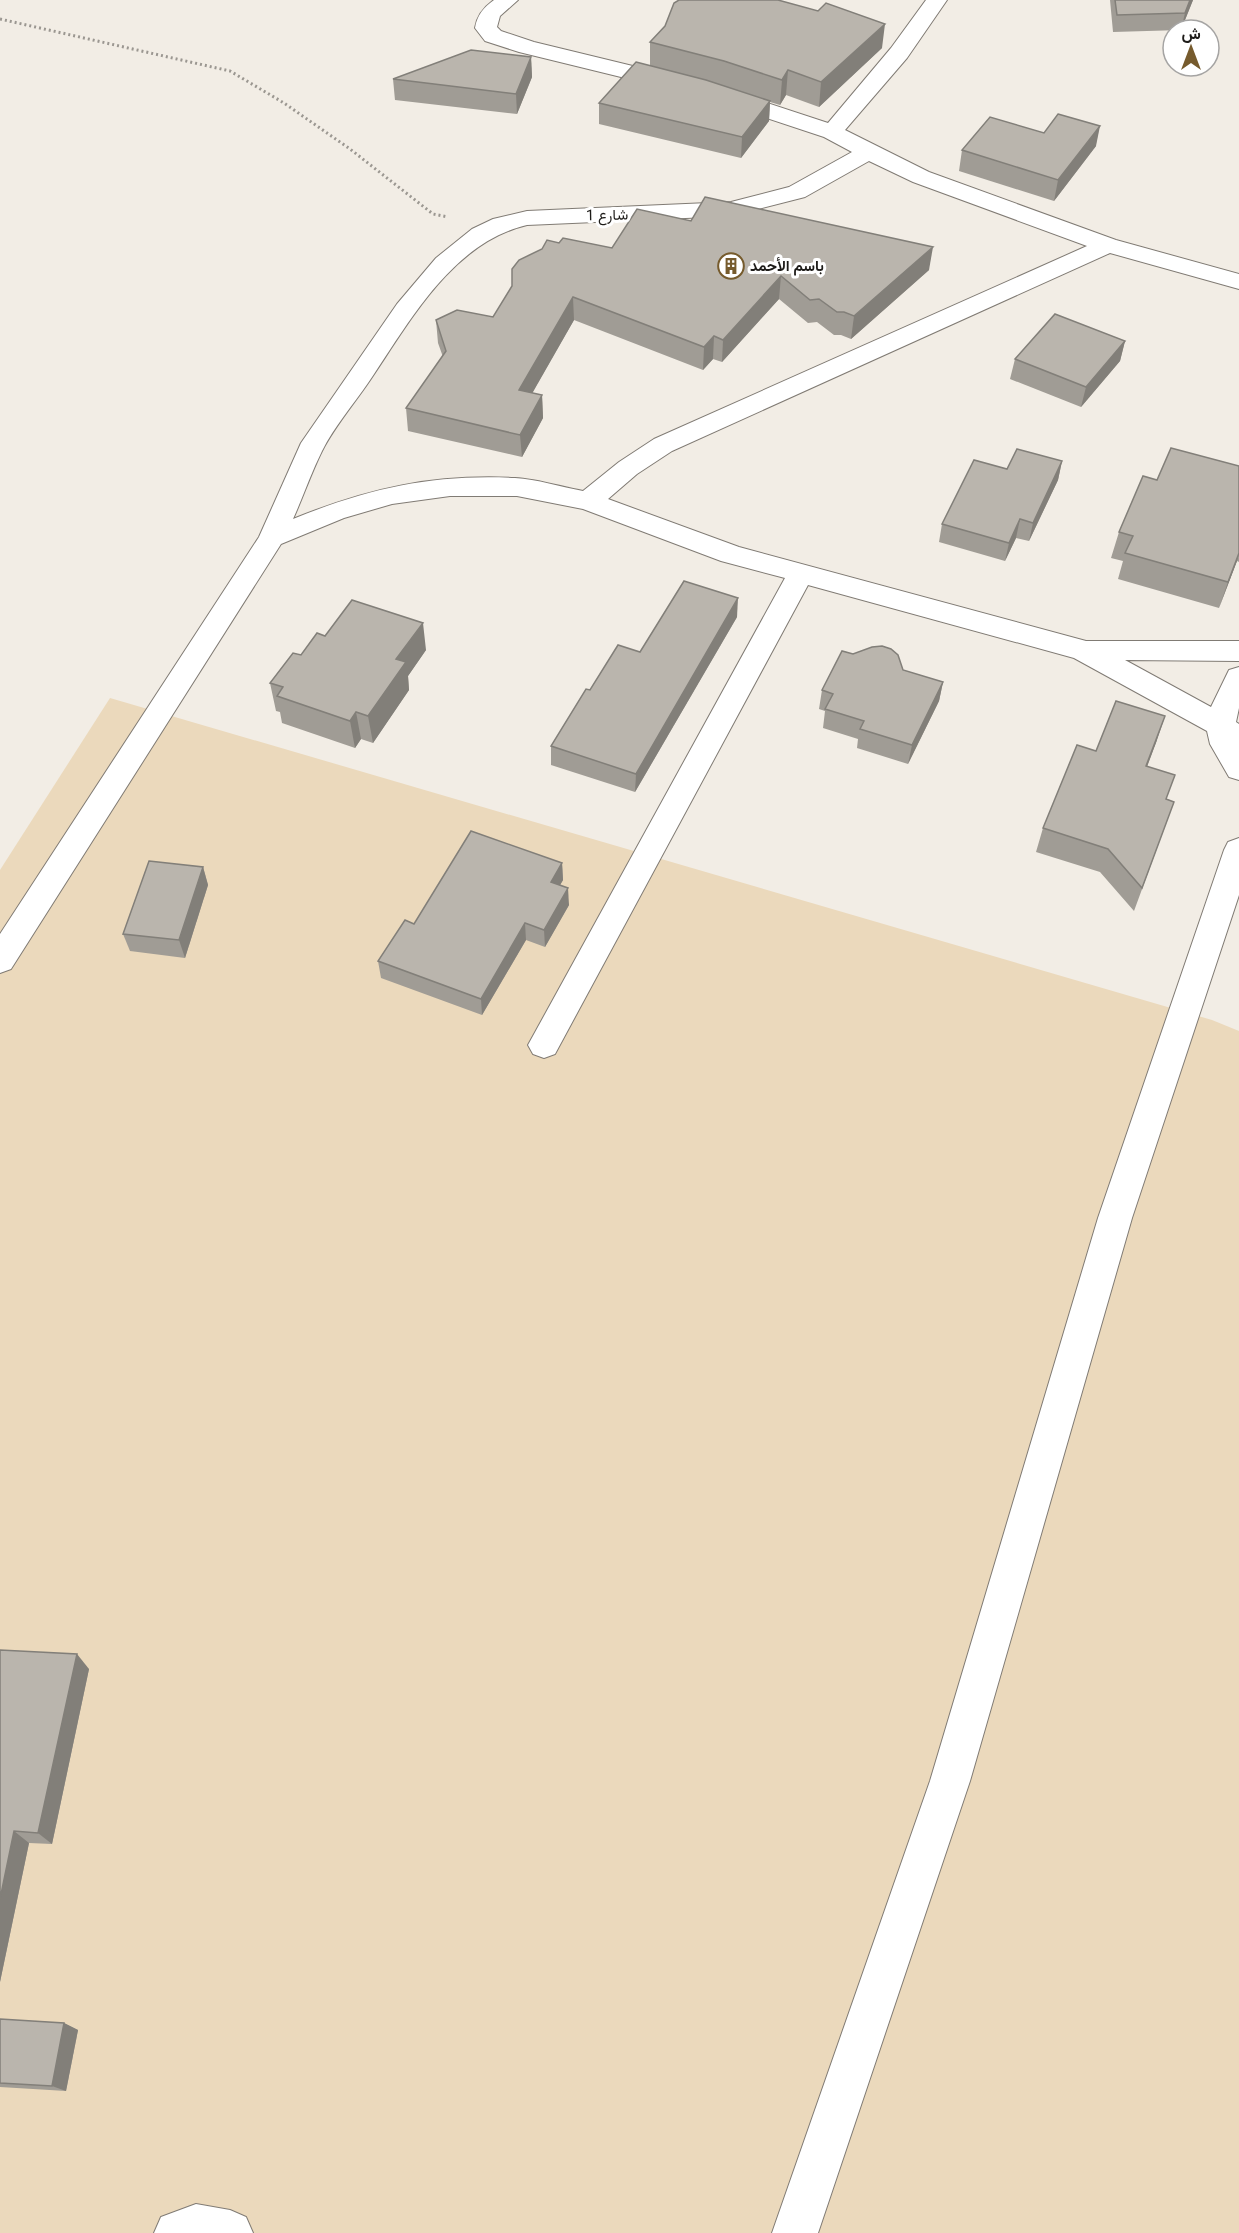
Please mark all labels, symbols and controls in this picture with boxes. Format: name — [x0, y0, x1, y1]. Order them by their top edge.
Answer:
north arrow — [1161, 18, 1221, 78]
text: ش — [1181, 24, 1201, 43]
street label: شارع 1 — [586, 206, 629, 226]
building icon: باسم الأحمد — [716, 251, 746, 281]
place label: باسم الأحمد — [750, 257, 824, 276]

